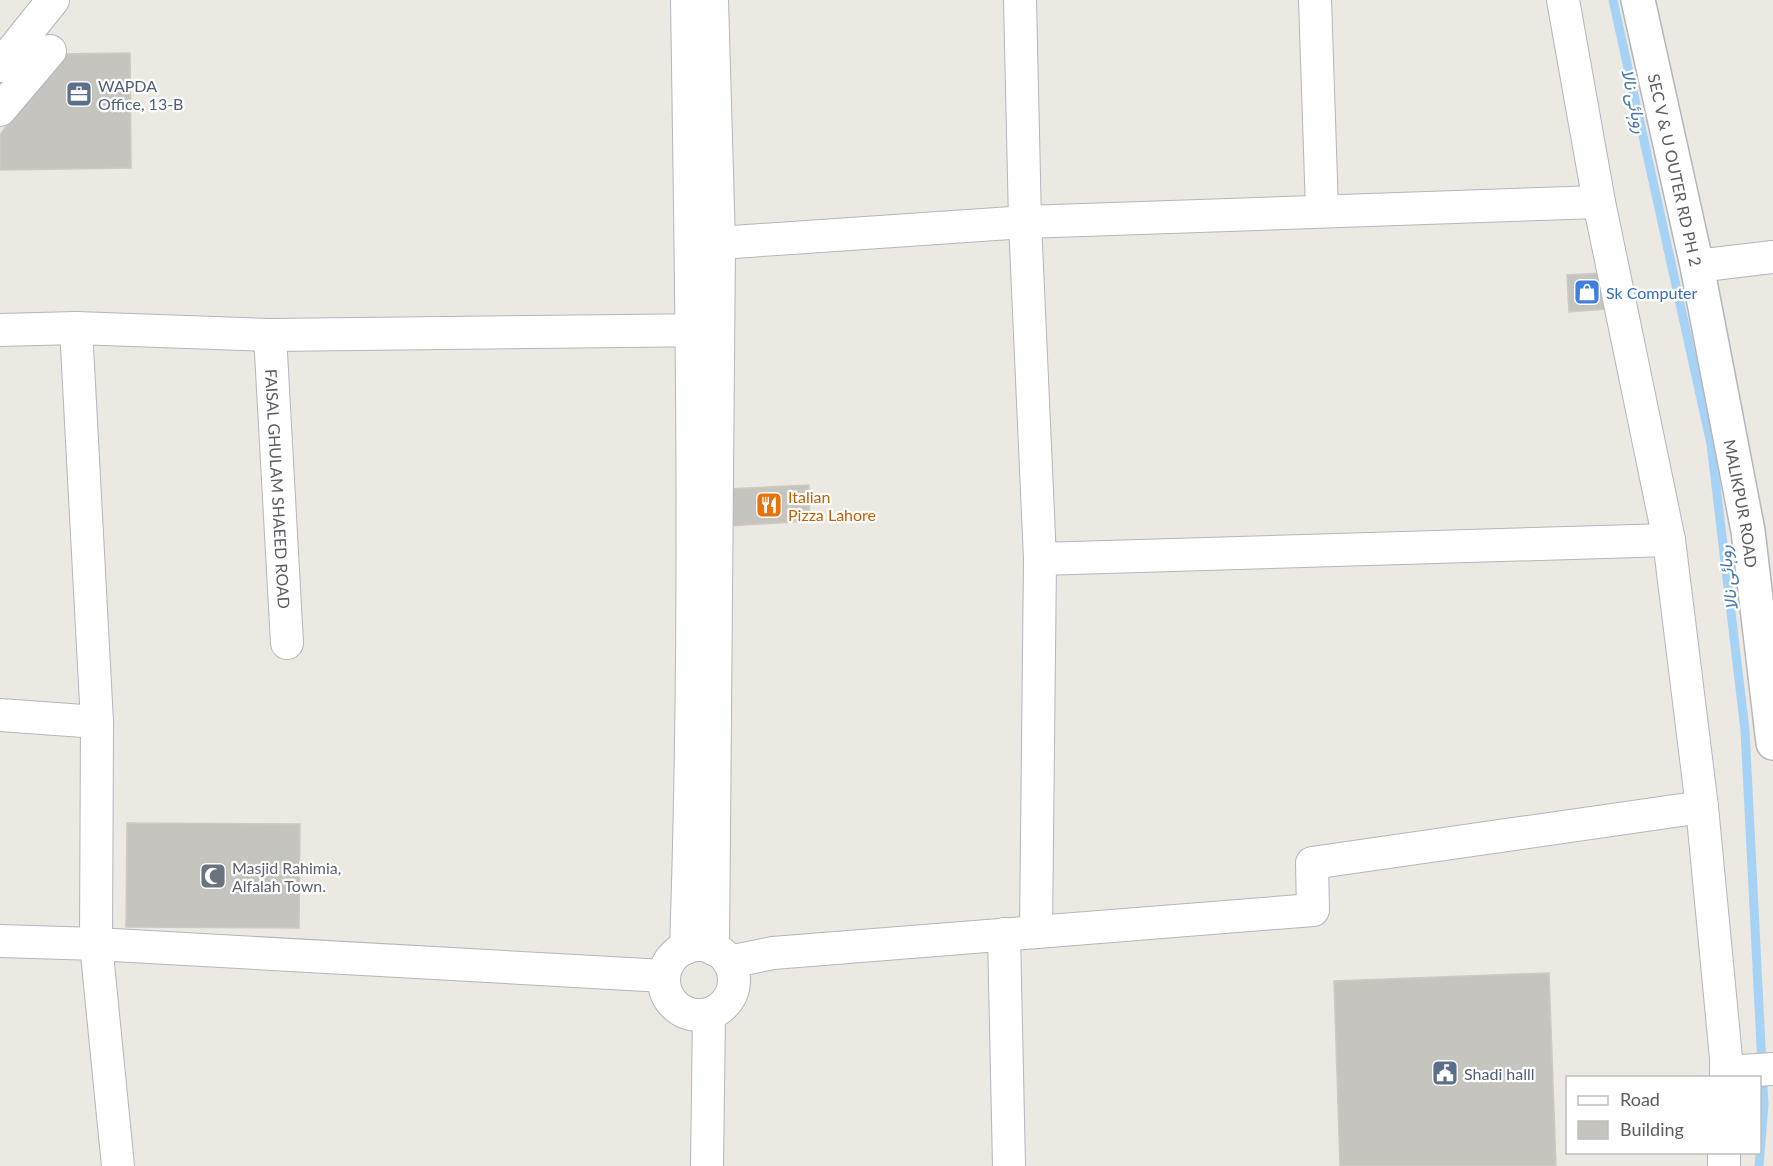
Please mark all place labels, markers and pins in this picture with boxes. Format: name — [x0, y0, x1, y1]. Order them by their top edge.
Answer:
place label: WAPDA Office, 13-B — [98, 76, 183, 113]
office icon: WAPDA Office, 13-B — [64, 79, 94, 109]
shop icon: Sk Computer — [1572, 277, 1602, 307]
place label: Sk Computer — [1606, 283, 1698, 302]
place label: Italian Pizza Lahore — [788, 487, 876, 524]
restaurant icon: Italian Pizza Lahore — [754, 490, 784, 520]
place label: Masjid Rahimia, Alfalah Town. — [232, 858, 341, 895]
mosque icon: Masjid Rahimia, Alfalah Town. — [198, 861, 228, 891]
public building icon: Shadi halll — [1430, 1058, 1460, 1088]
place label: Shadi halll — [1464, 1064, 1535, 1083]

